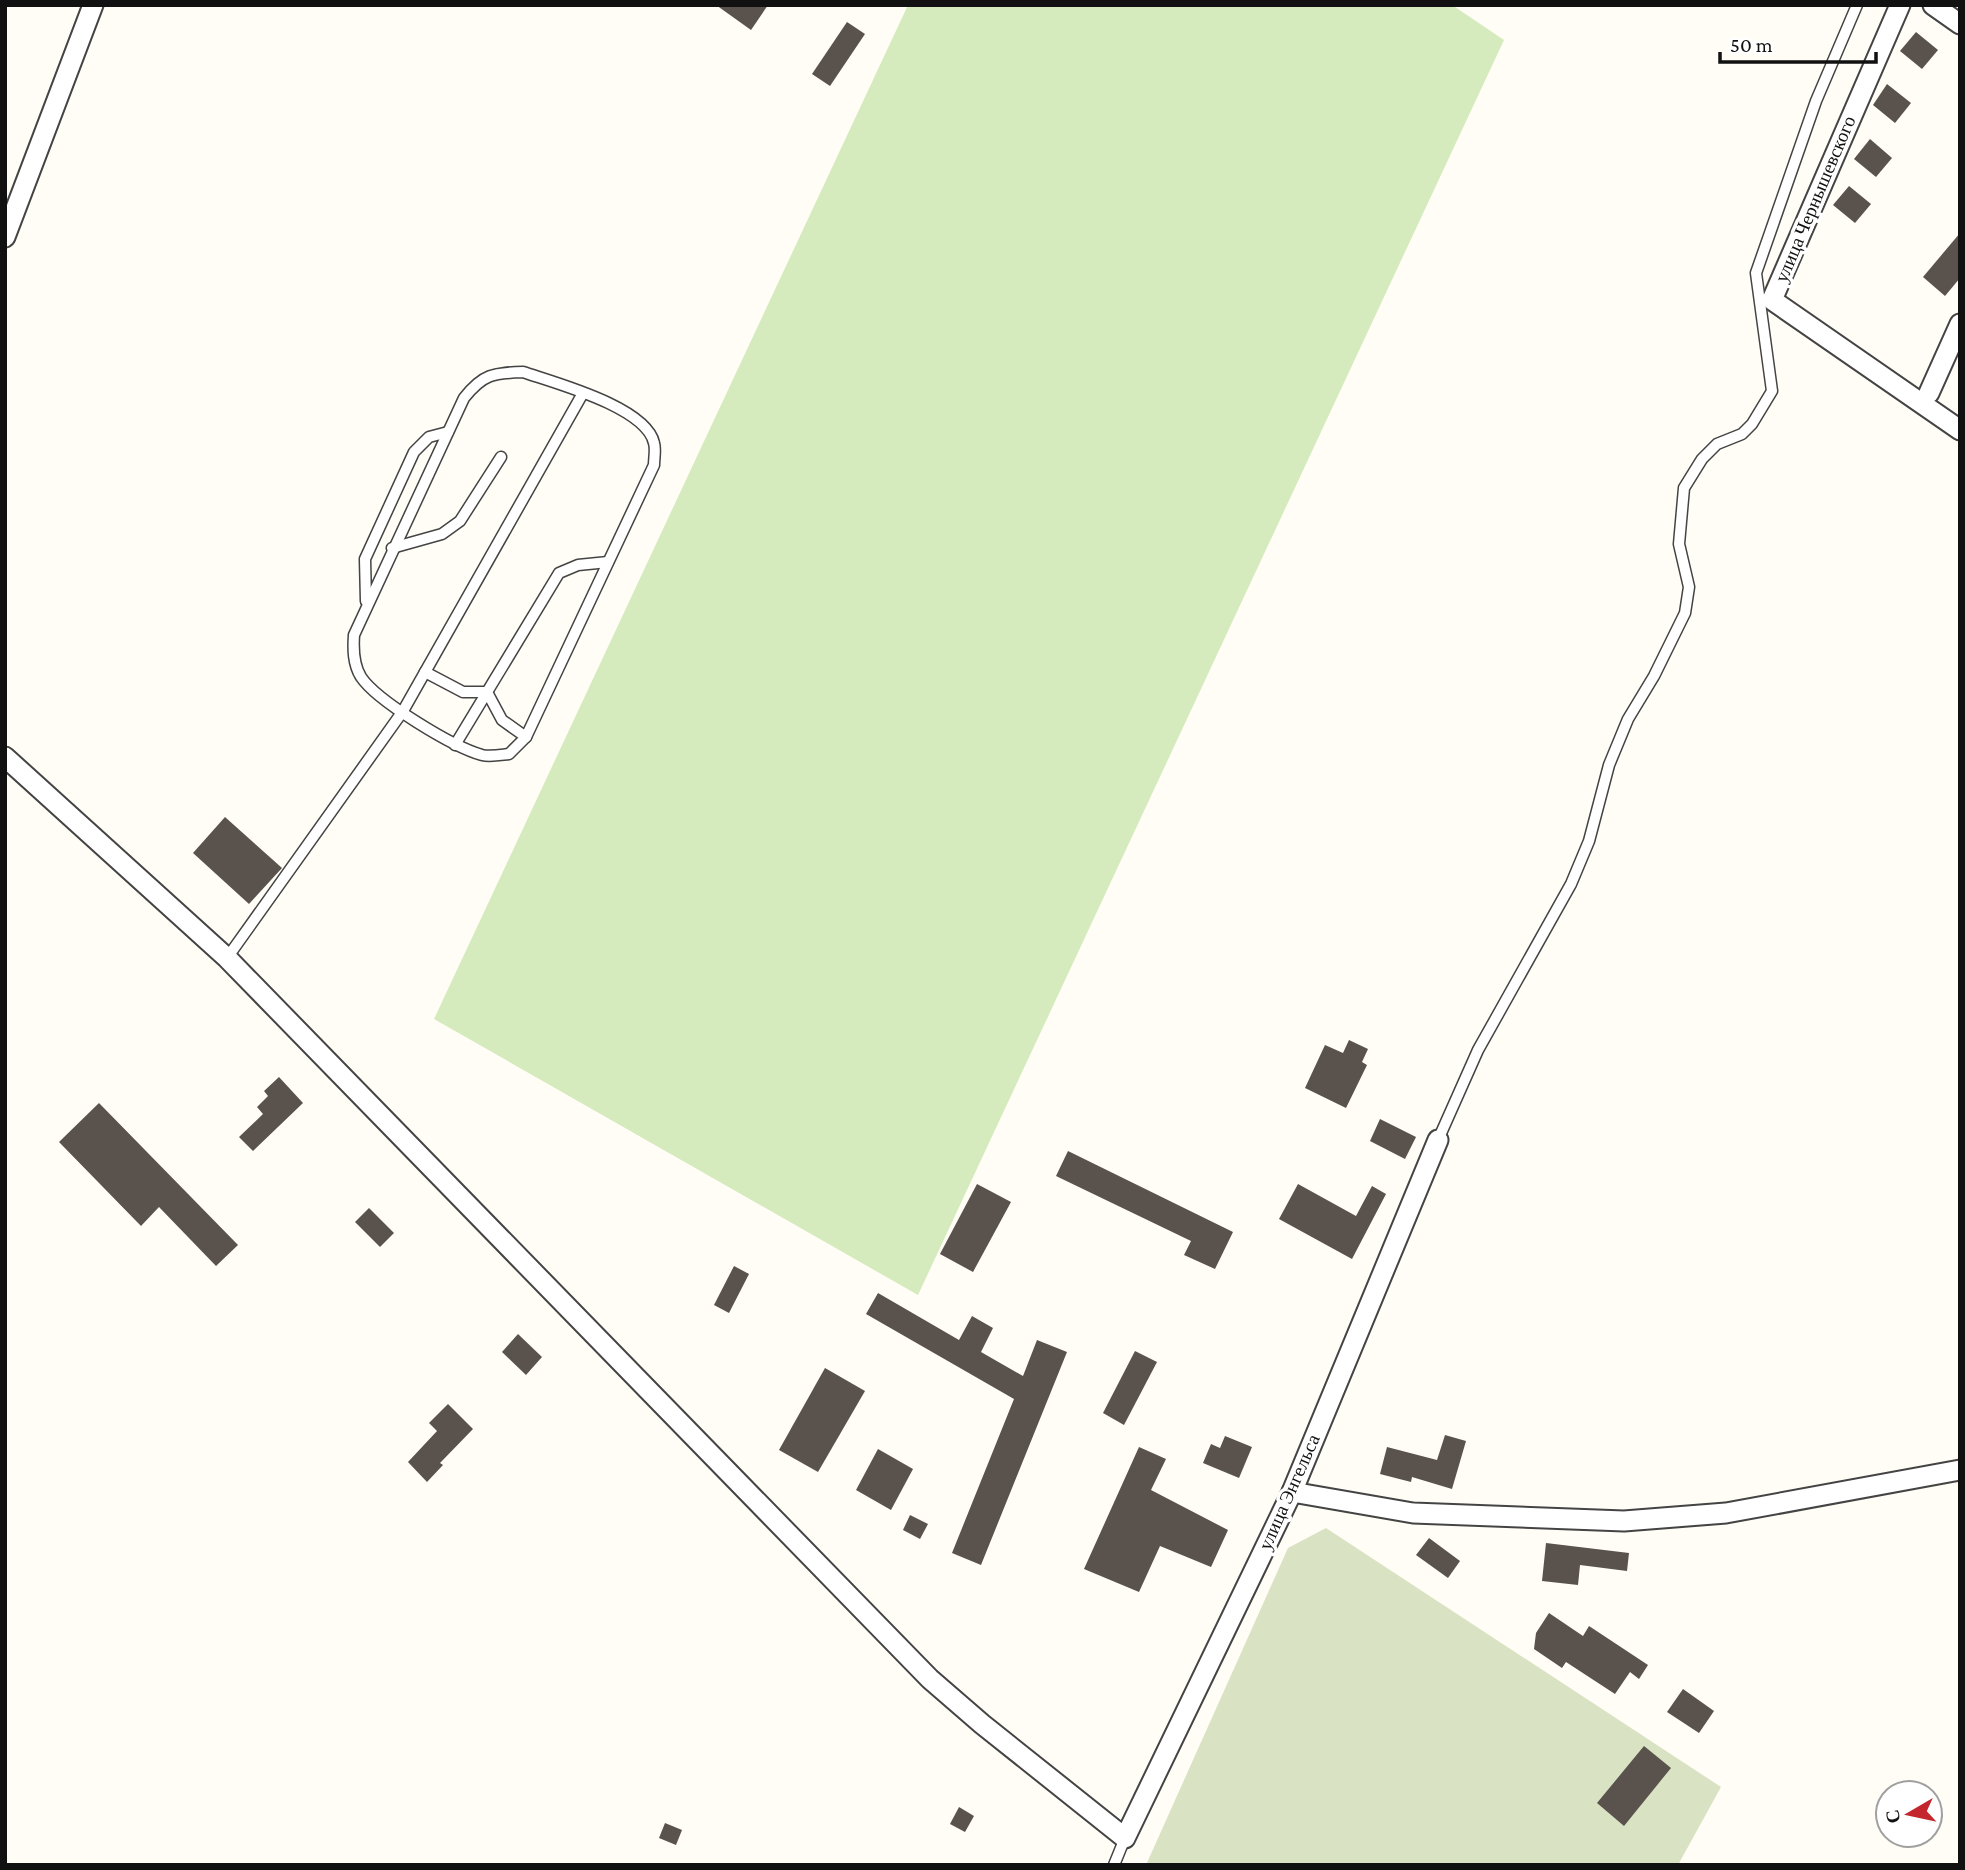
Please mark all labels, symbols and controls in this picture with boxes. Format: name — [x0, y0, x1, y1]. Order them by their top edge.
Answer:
scale bar — [1720, 21, 1876, 65]
text: 50 m — [1730, 33, 1773, 57]
street label: улица Чернышевского — [1770, 113, 1860, 285]
street label: улица Энгельса — [1254, 1430, 1324, 1553]
north arrow — [1874, 1779, 1944, 1849]
text: С — [1881, 1808, 1904, 1825]

